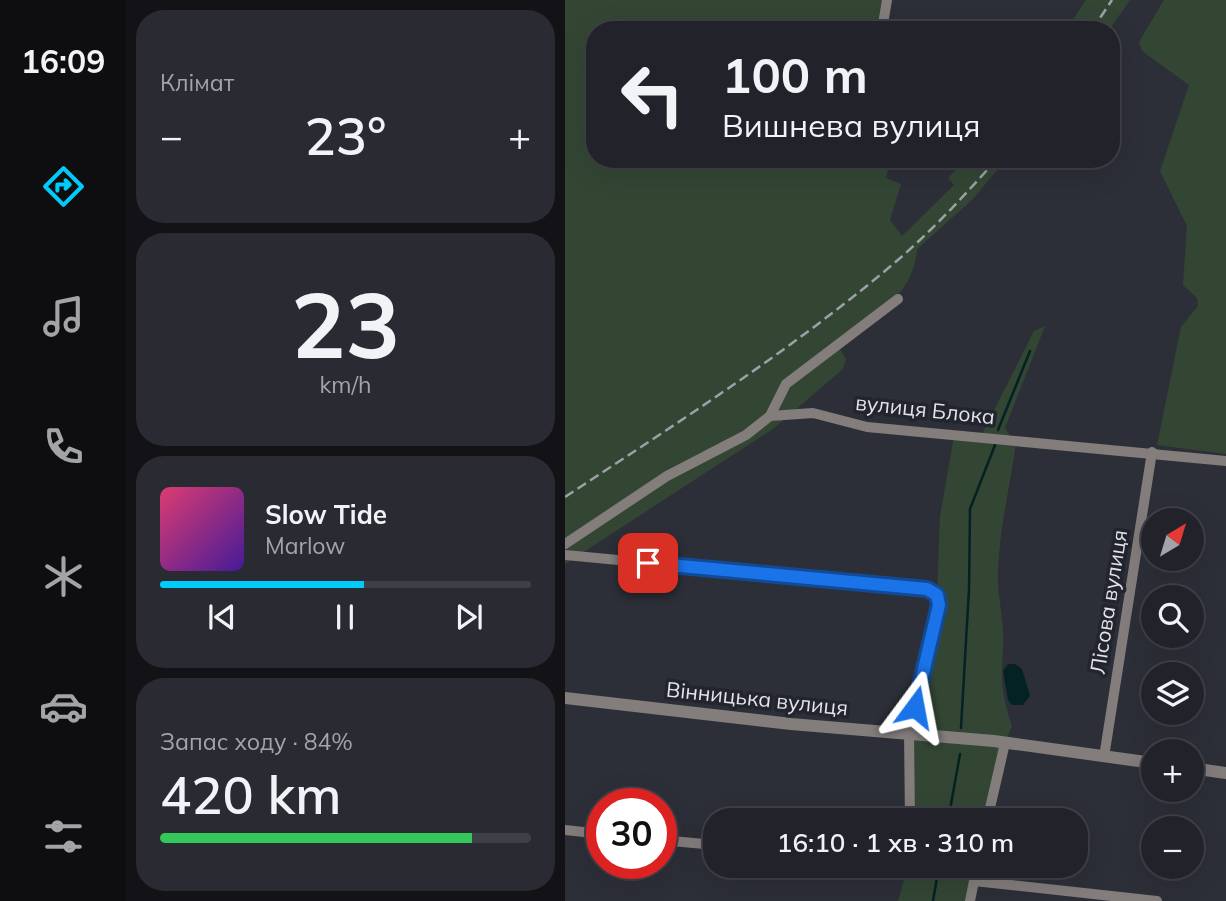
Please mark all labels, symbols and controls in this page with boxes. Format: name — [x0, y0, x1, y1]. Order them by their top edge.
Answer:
text: 16:09 — [21, 41, 105, 81]
text: 100 m — [722, 44, 868, 105]
icon: left — [607, 49, 698, 140]
text: Клімат — [160, 68, 234, 97]
text: 23° — [305, 103, 386, 168]
text: Вишнева вулиця — [722, 105, 981, 145]
text: − — [160, 112, 183, 160]
text: + — [508, 112, 531, 160]
icon: directions — [39, 162, 88, 211]
text: 23 — [291, 267, 400, 381]
icon: music — [39, 292, 88, 341]
text: km/h — [319, 370, 372, 399]
street label: вулиця Блока — [854, 389, 996, 429]
icon: phone — [39, 422, 88, 471]
text: Slow Tide — [265, 498, 387, 531]
north arrow — [1141, 508, 1204, 570]
map controls — [1141, 508, 1204, 879]
street label: Лісова вулиця — [1084, 528, 1132, 676]
text: Marlow — [265, 531, 345, 560]
pin — [618, 533, 678, 593]
icon: arrive — [629, 544, 667, 582]
icon: climate — [39, 552, 88, 601]
button: search — [1141, 585, 1204, 648]
icon: previous — [203, 598, 241, 636]
icon: pause — [326, 598, 364, 636]
icon: next — [450, 598, 488, 636]
button: layers — [1141, 662, 1204, 725]
position arrow — [878, 670, 952, 744]
street label: Вінницька вулиця — [665, 676, 849, 720]
icon: car — [39, 682, 88, 731]
text: Запас ходу · 84% — [160, 727, 353, 756]
button: + — [1141, 739, 1204, 802]
text: 420 km — [160, 762, 341, 827]
speed limit sign: 30 — [586, 788, 677, 879]
icon: filters — [39, 812, 88, 861]
button: − — [1141, 816, 1204, 879]
text: 16:10 · 1 хв · 310 m — [777, 826, 1014, 859]

